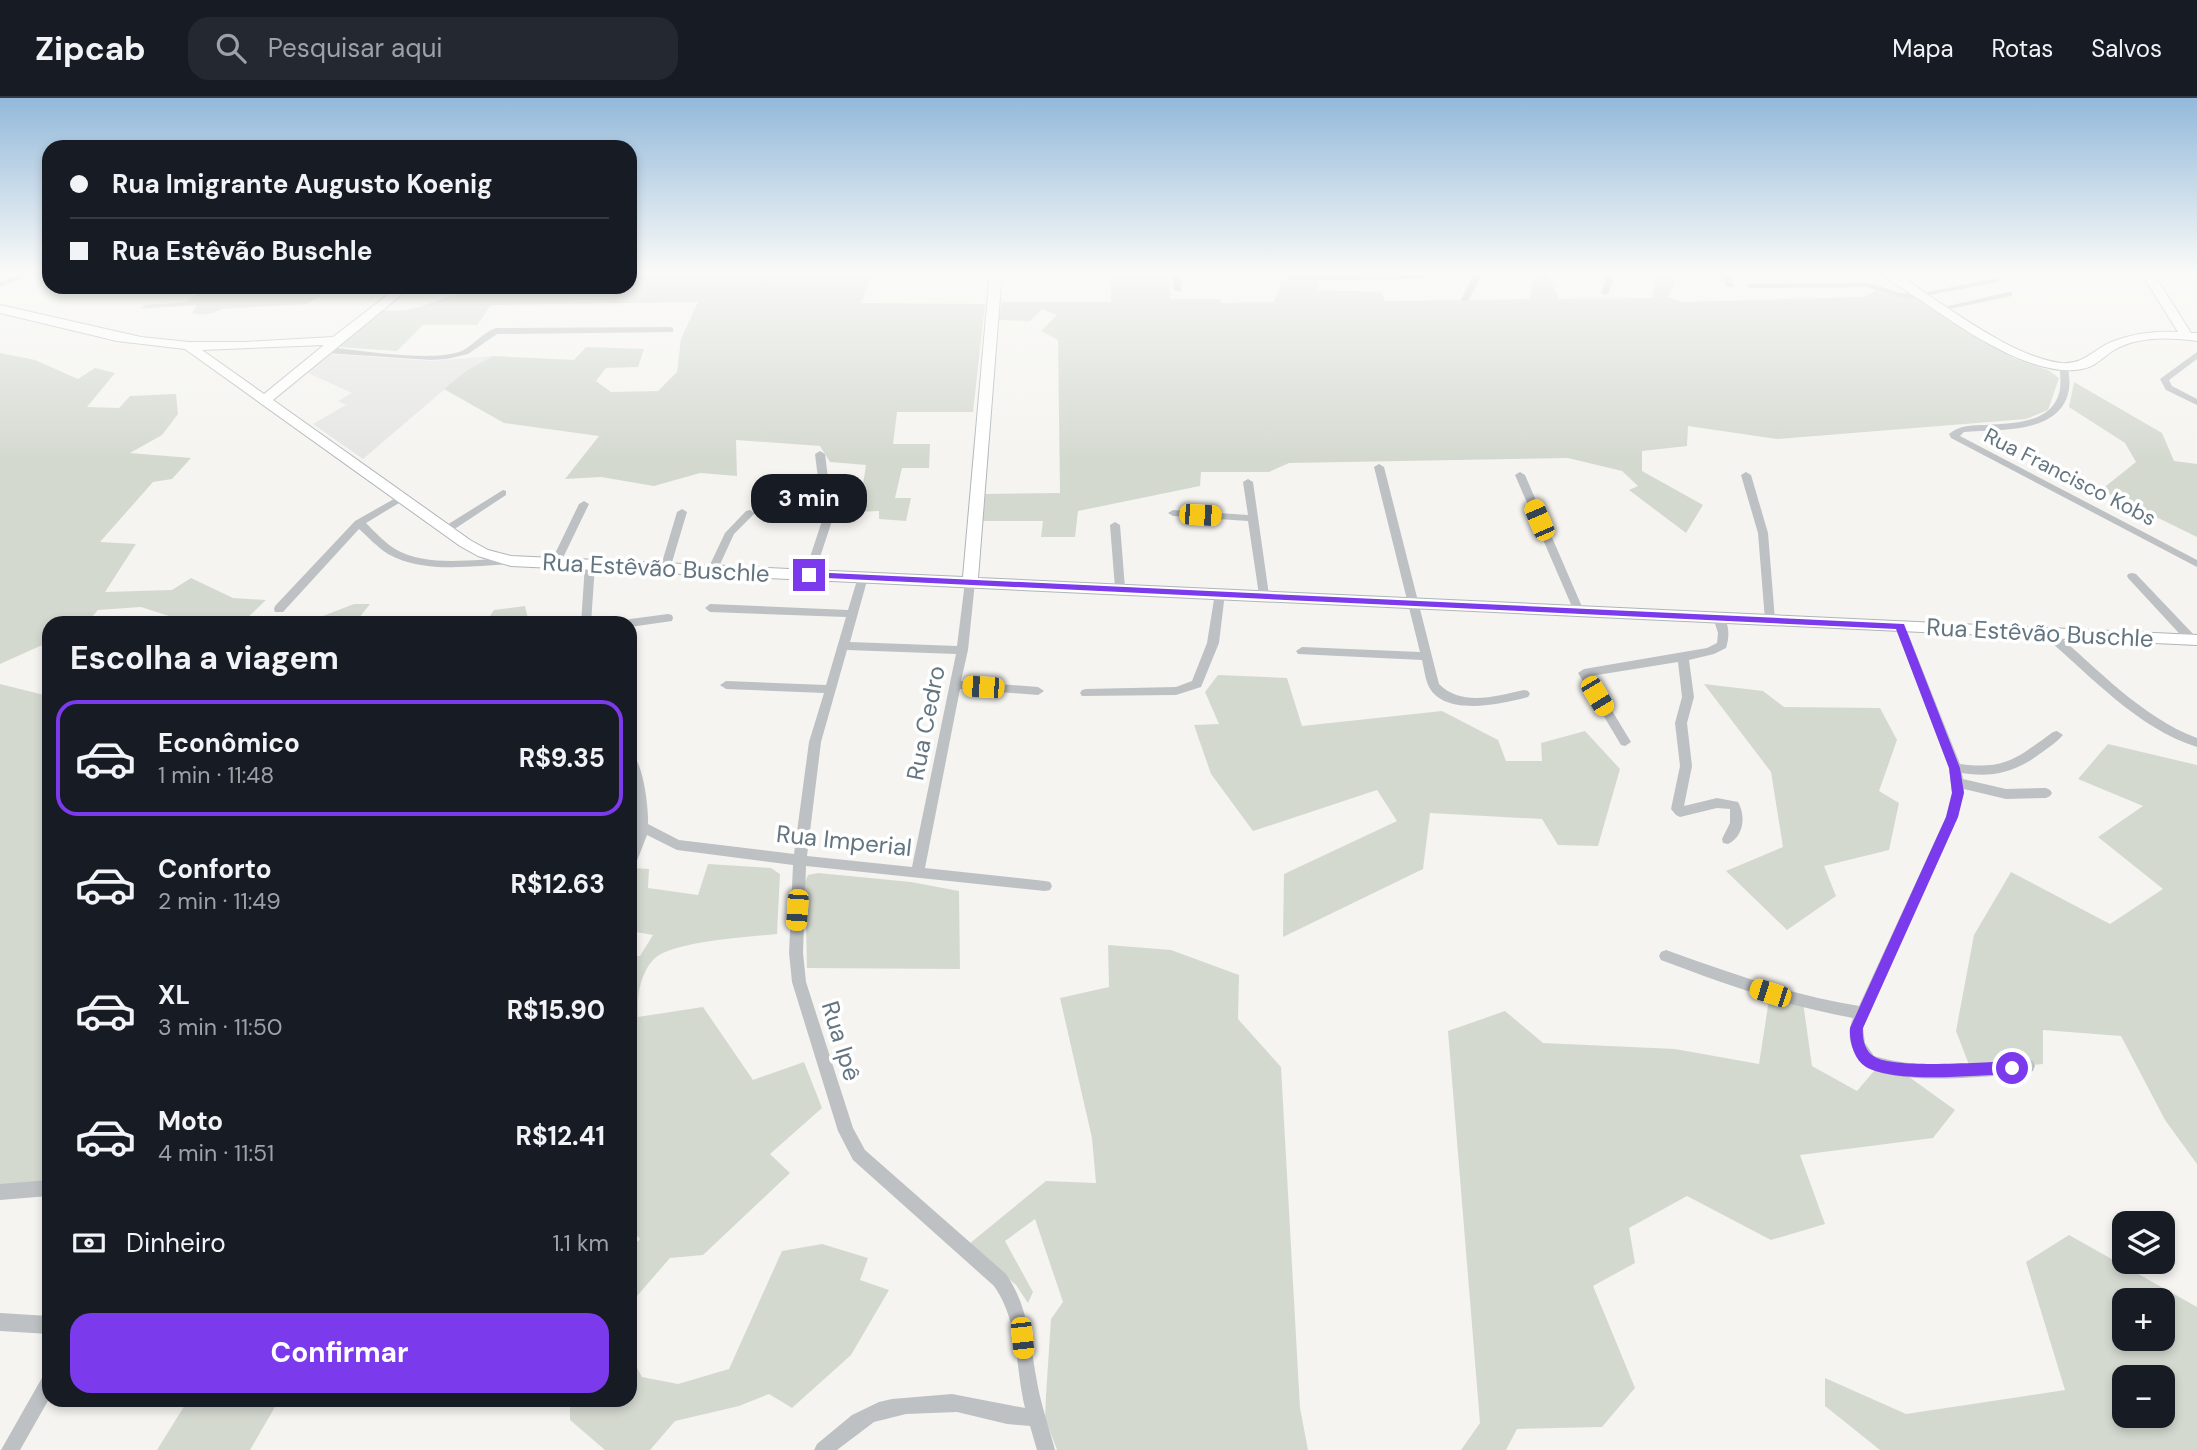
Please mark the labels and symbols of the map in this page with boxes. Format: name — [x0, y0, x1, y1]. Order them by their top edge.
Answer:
street label: Rua Francisco Kobs — [1979, 422, 2161, 532]
callout: 3 min — [751, 474, 867, 522]
car — [1522, 497, 1557, 543]
car — [1179, 503, 1222, 527]
street label: Rua Estêvão Buschle — [542, 546, 770, 589]
route end — [793, 559, 825, 591]
street label: Rua Estêvão Buschle — [1926, 611, 2154, 654]
street label: Rua Cedro — [899, 663, 952, 783]
car — [1578, 673, 1617, 719]
car — [962, 675, 1005, 699]
street label: Rua Imperial — [775, 818, 913, 863]
car — [786, 888, 809, 932]
car — [1747, 977, 1794, 1009]
street label: Rua Ipê — [815, 997, 868, 1084]
route start — [1996, 1052, 2028, 1084]
car — [1010, 1316, 1035, 1360]

